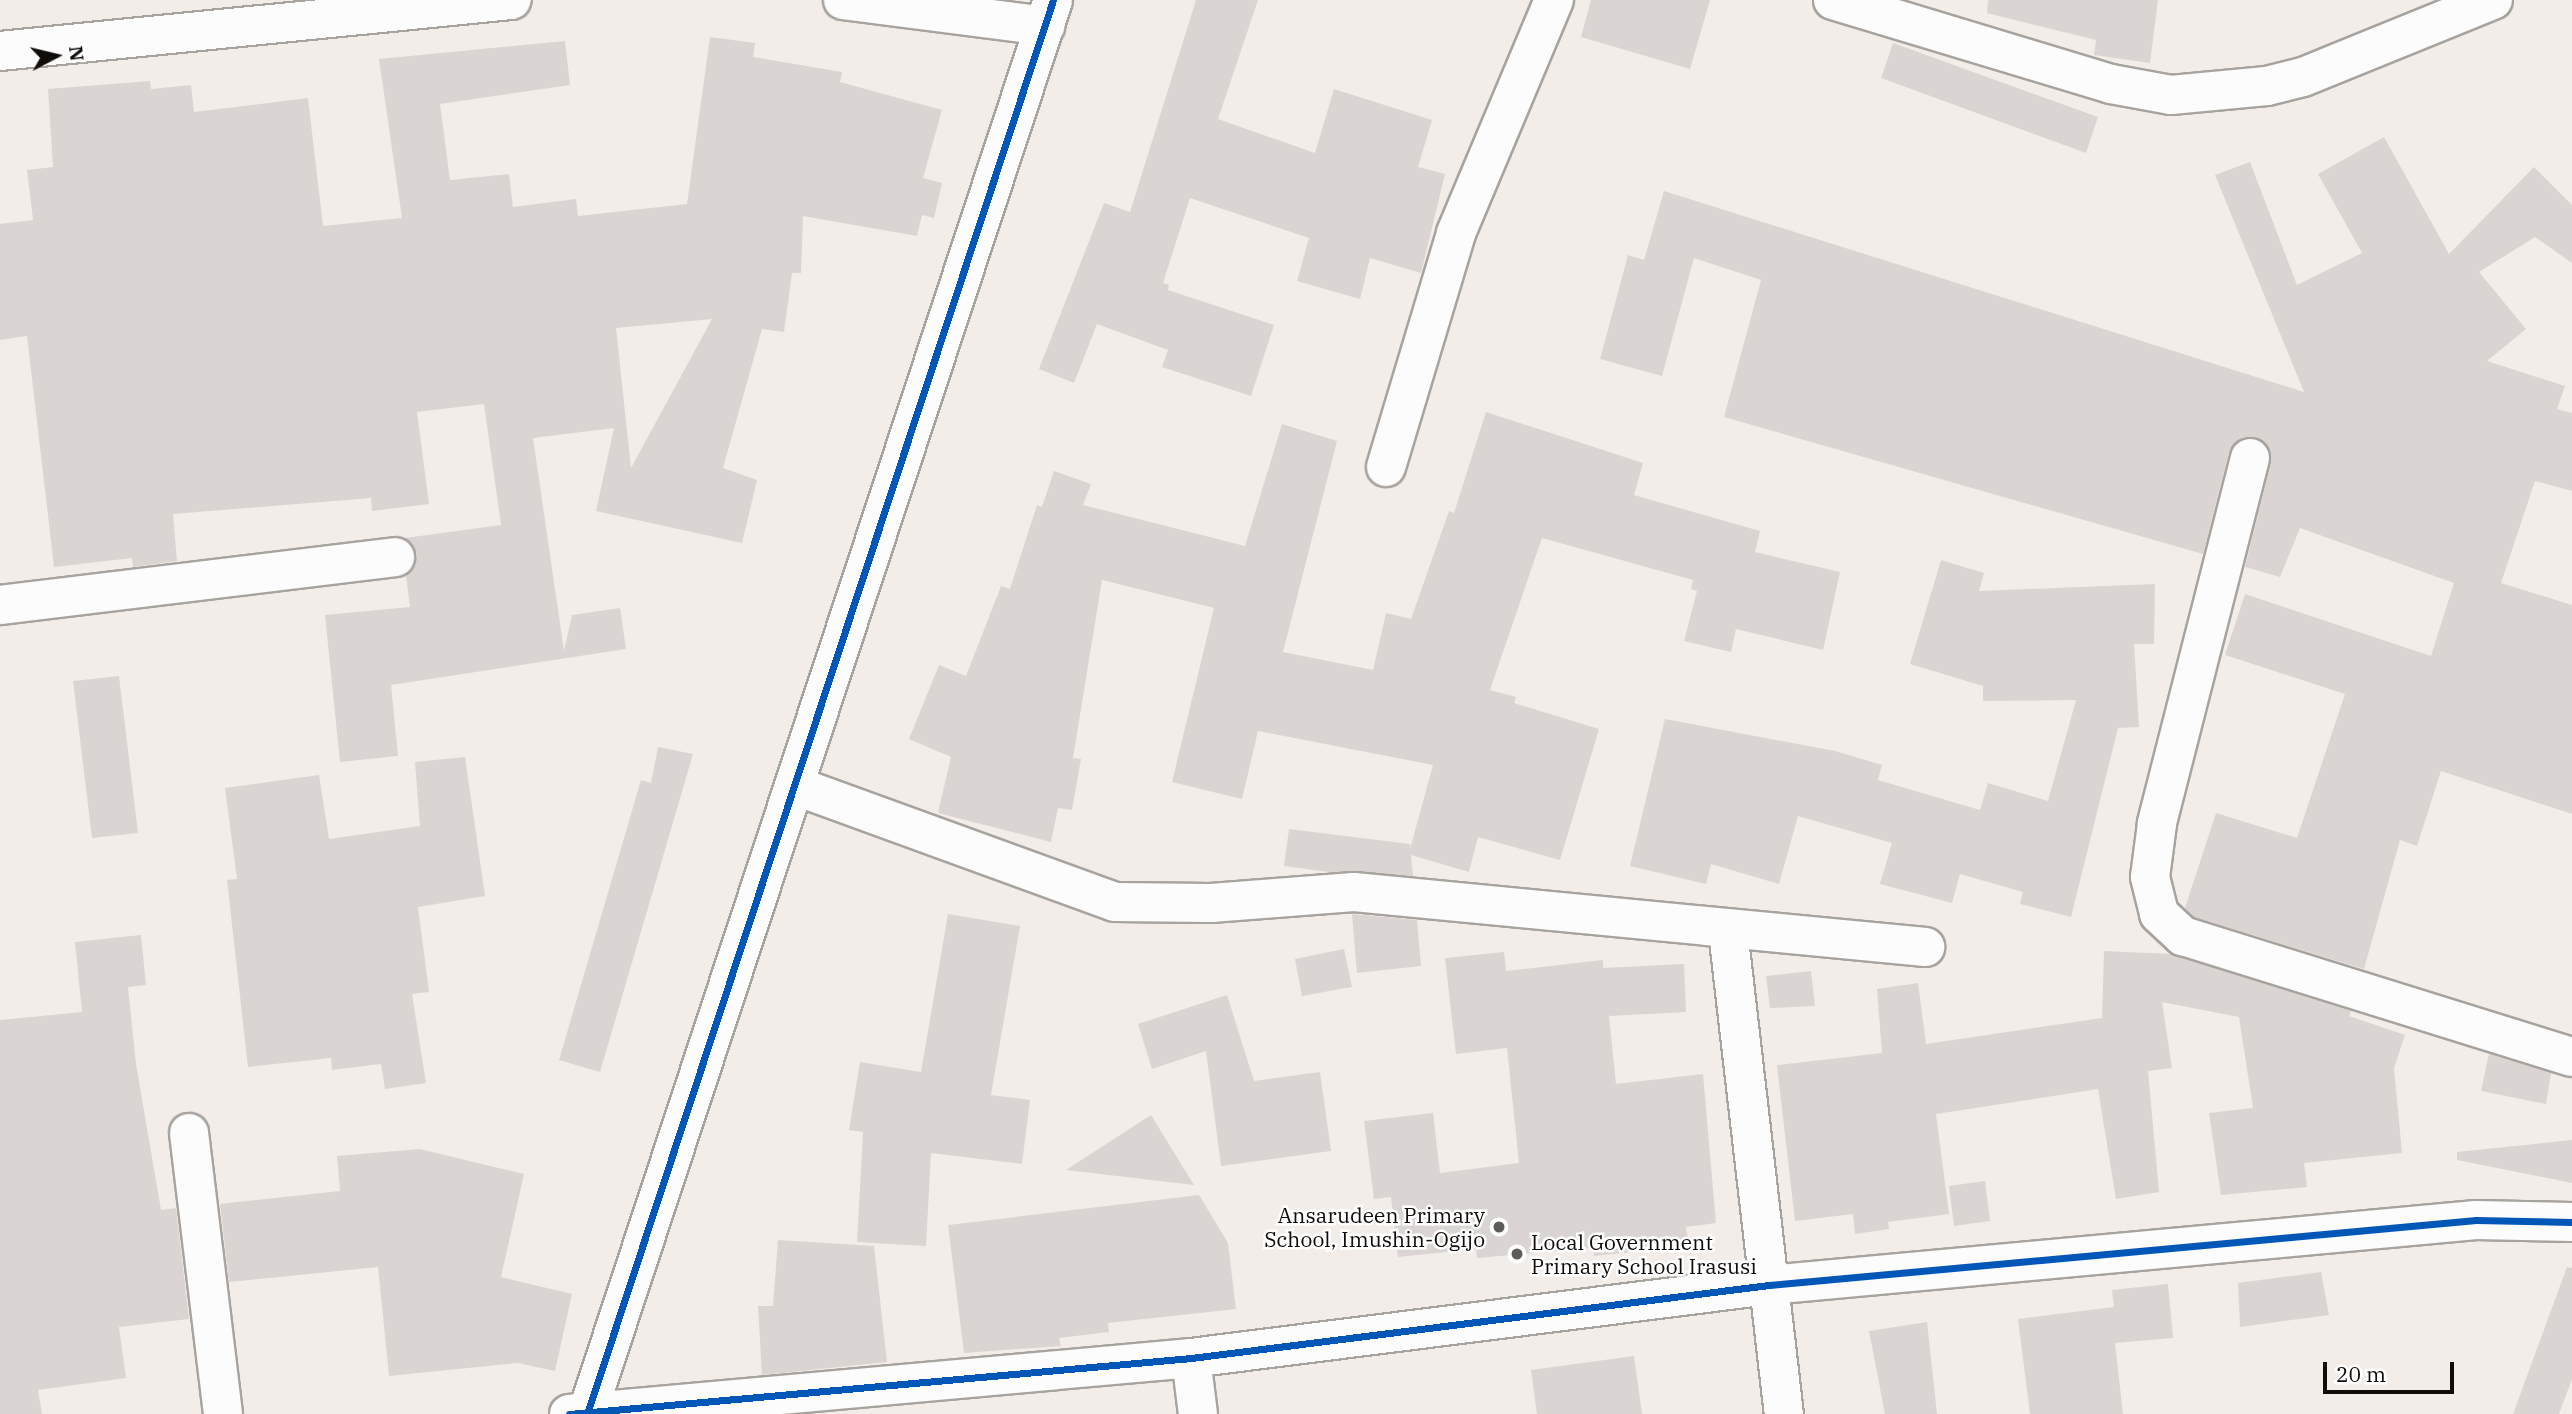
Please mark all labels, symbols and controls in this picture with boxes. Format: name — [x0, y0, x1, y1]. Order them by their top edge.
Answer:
north arrow — [21, 21, 91, 91]
text: N — [64, 45, 90, 62]
place label: Ansarudeen Primary School, Imushin-Ogijo — [1264, 1202, 1485, 1252]
marker: Ansarudeen Primary School, Imushin-Ogijo — [1491, 1219, 1507, 1235]
place label: Local Government Primary School Irasusi — [1531, 1229, 1757, 1279]
marker: Local Government Primary School Irasusi — [1509, 1246, 1525, 1262]
scale bar — [2327, 1348, 2458, 1392]
text: 20 m — [2336, 1360, 2386, 1388]

